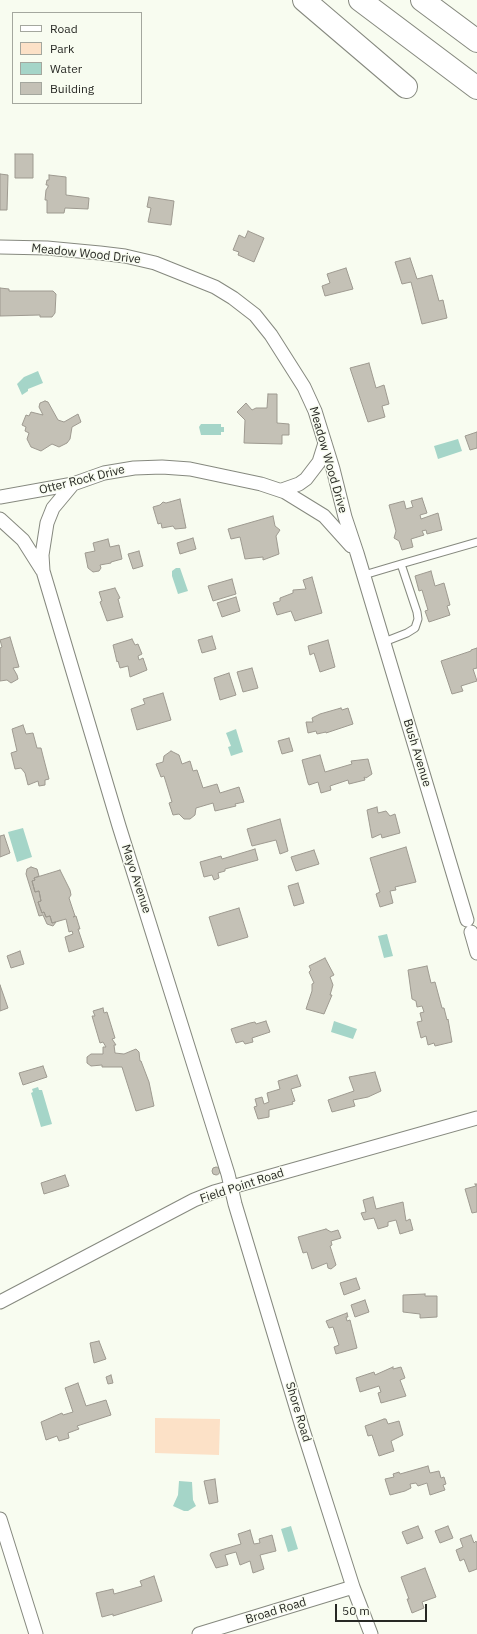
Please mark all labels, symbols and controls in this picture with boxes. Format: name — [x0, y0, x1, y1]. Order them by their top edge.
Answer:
legend — [12, 12, 142, 104]
text: Road — [50, 21, 78, 36]
text: Park — [50, 41, 74, 56]
text: Water — [50, 61, 82, 76]
text: Building — [50, 81, 94, 96]
street label: Meadow Wood Drive — [31, 241, 141, 267]
street label: Meadow Wood Drive — [306, 405, 350, 515]
street label: Otter Rock Drive — [38, 462, 126, 498]
street label: Bush Avenue — [400, 717, 434, 789]
street label: Mayo Avenue — [118, 843, 154, 915]
street label: Field Point Road — [198, 1166, 286, 1206]
street label: Shore Road — [282, 1380, 314, 1444]
street label: Broad Road — [244, 1595, 308, 1627]
scale bar — [337, 1596, 429, 1622]
text: 50 m — [342, 1603, 370, 1618]

